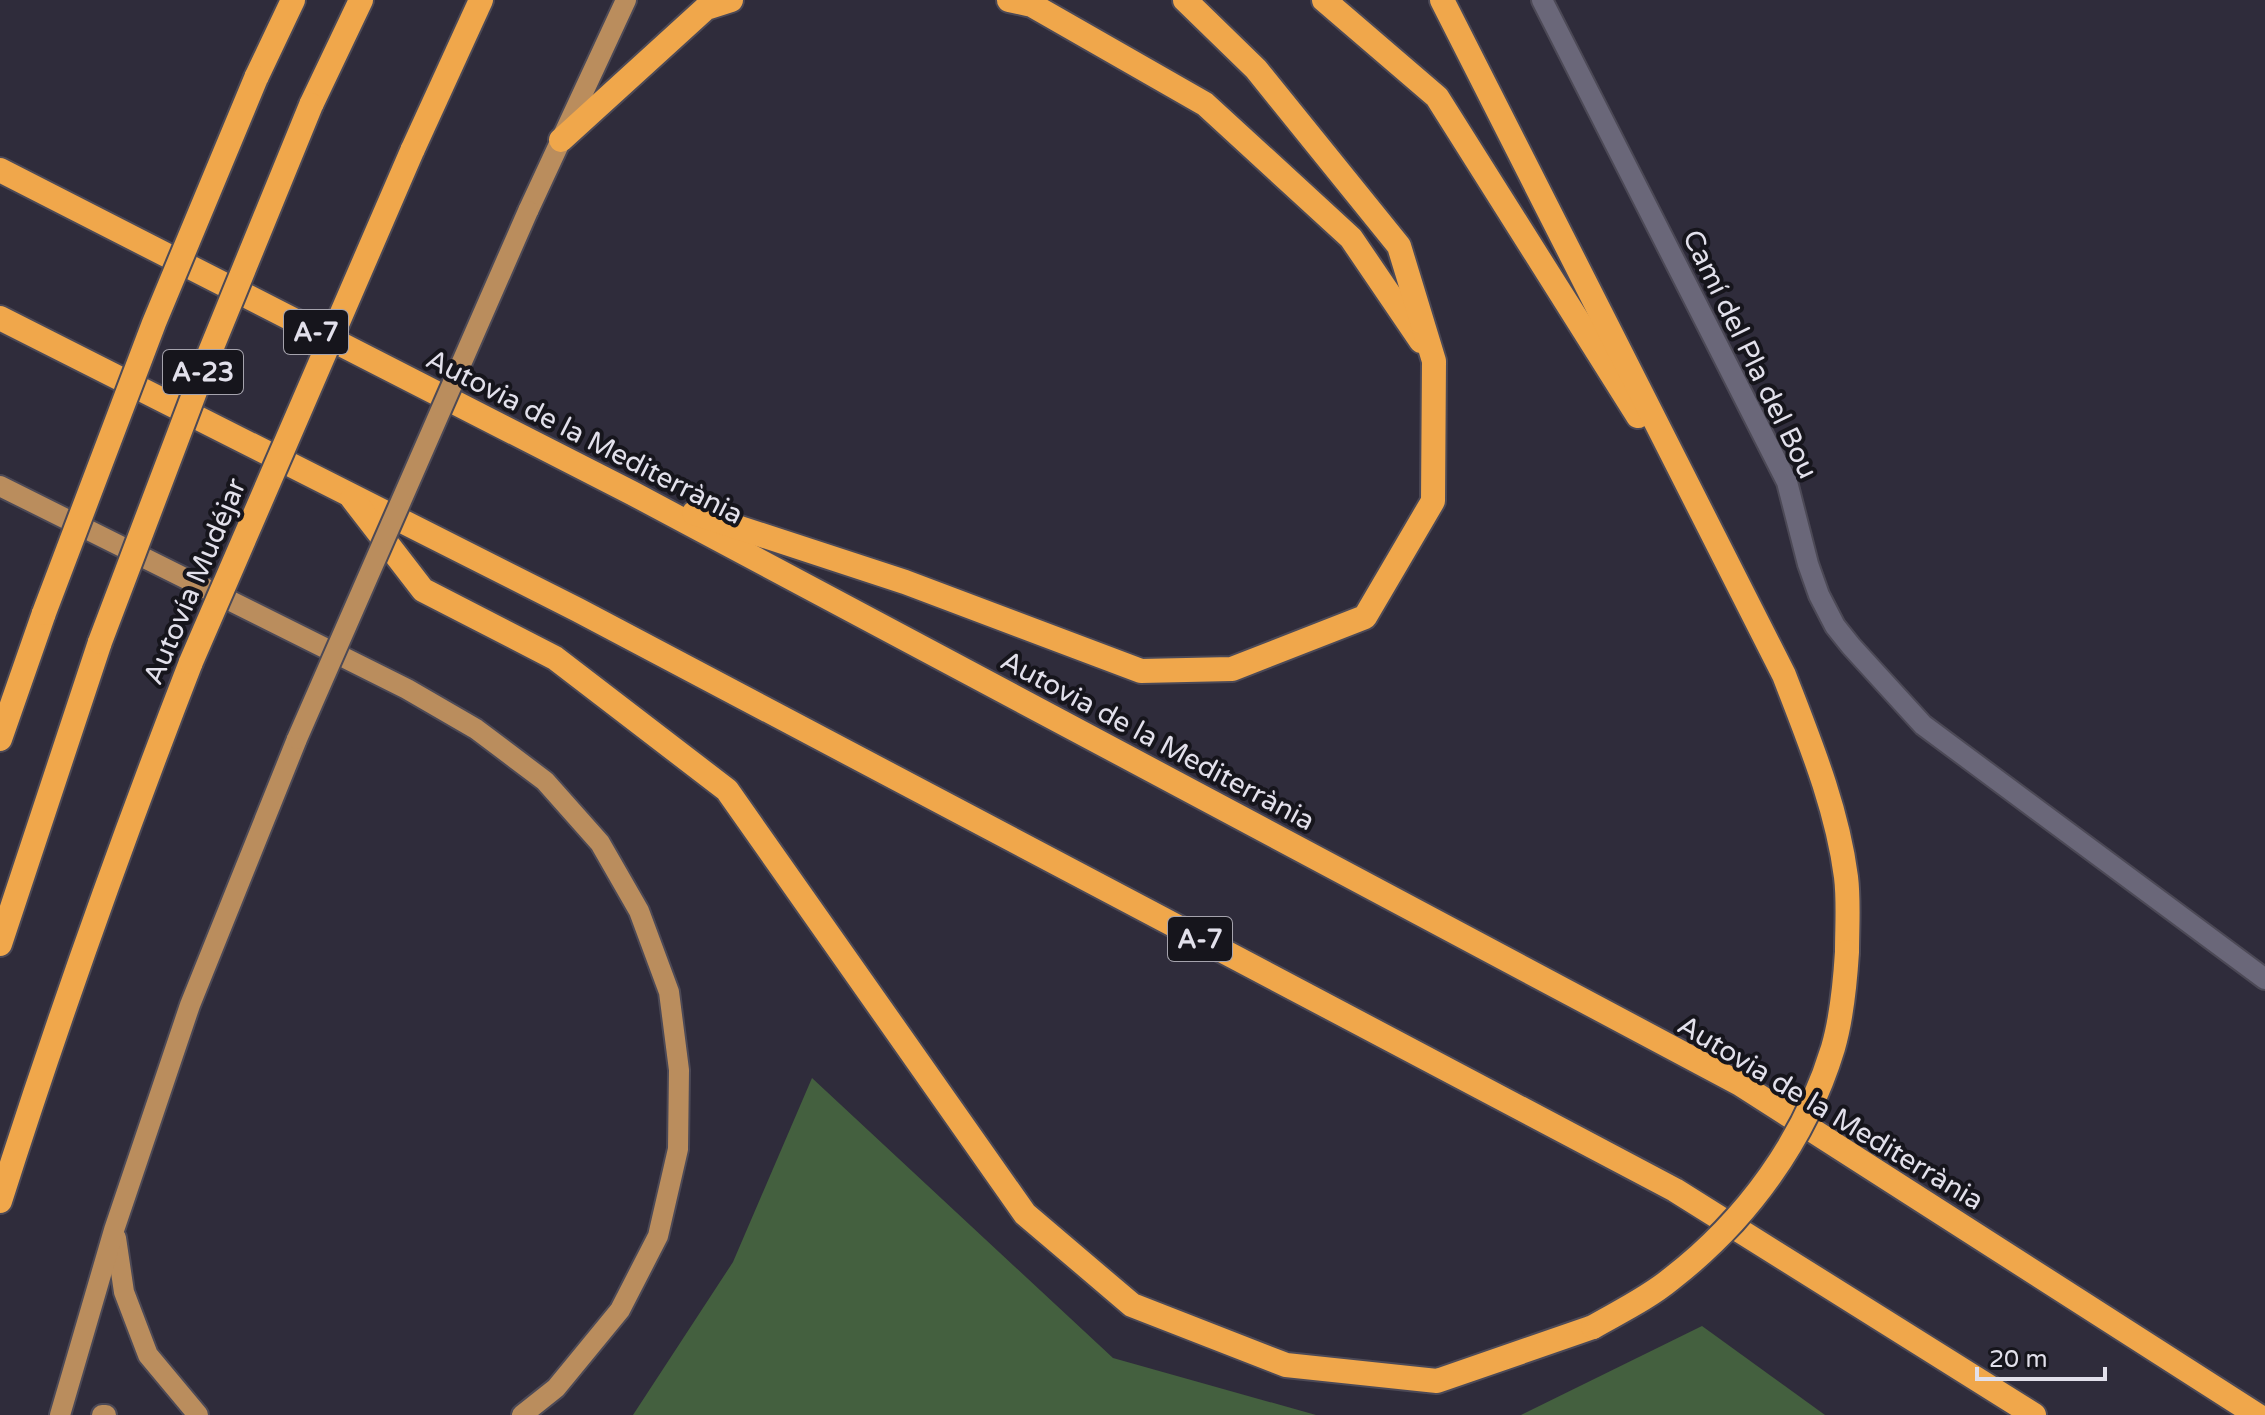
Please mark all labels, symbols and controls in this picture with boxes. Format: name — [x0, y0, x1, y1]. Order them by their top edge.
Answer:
street label: Camí del Pla del Bou — [1675, 224, 1825, 484]
road number: A-7 — [284, 310, 348, 354]
street label: Autovia de la Mediterrània — [420, 342, 749, 532]
road number: A-23 — [163, 350, 243, 394]
street label: Autovía Mudéjar — [136, 473, 254, 690]
street label: Autovia de la Mediterrània — [995, 643, 1320, 838]
road number: A-7 — [1168, 917, 1232, 961]
street label: Autovia de la Mediterrània — [1671, 1008, 1990, 1218]
scale bar — [1977, 1331, 2105, 1381]
text: 20 m — [1989, 1345, 2047, 1374]

